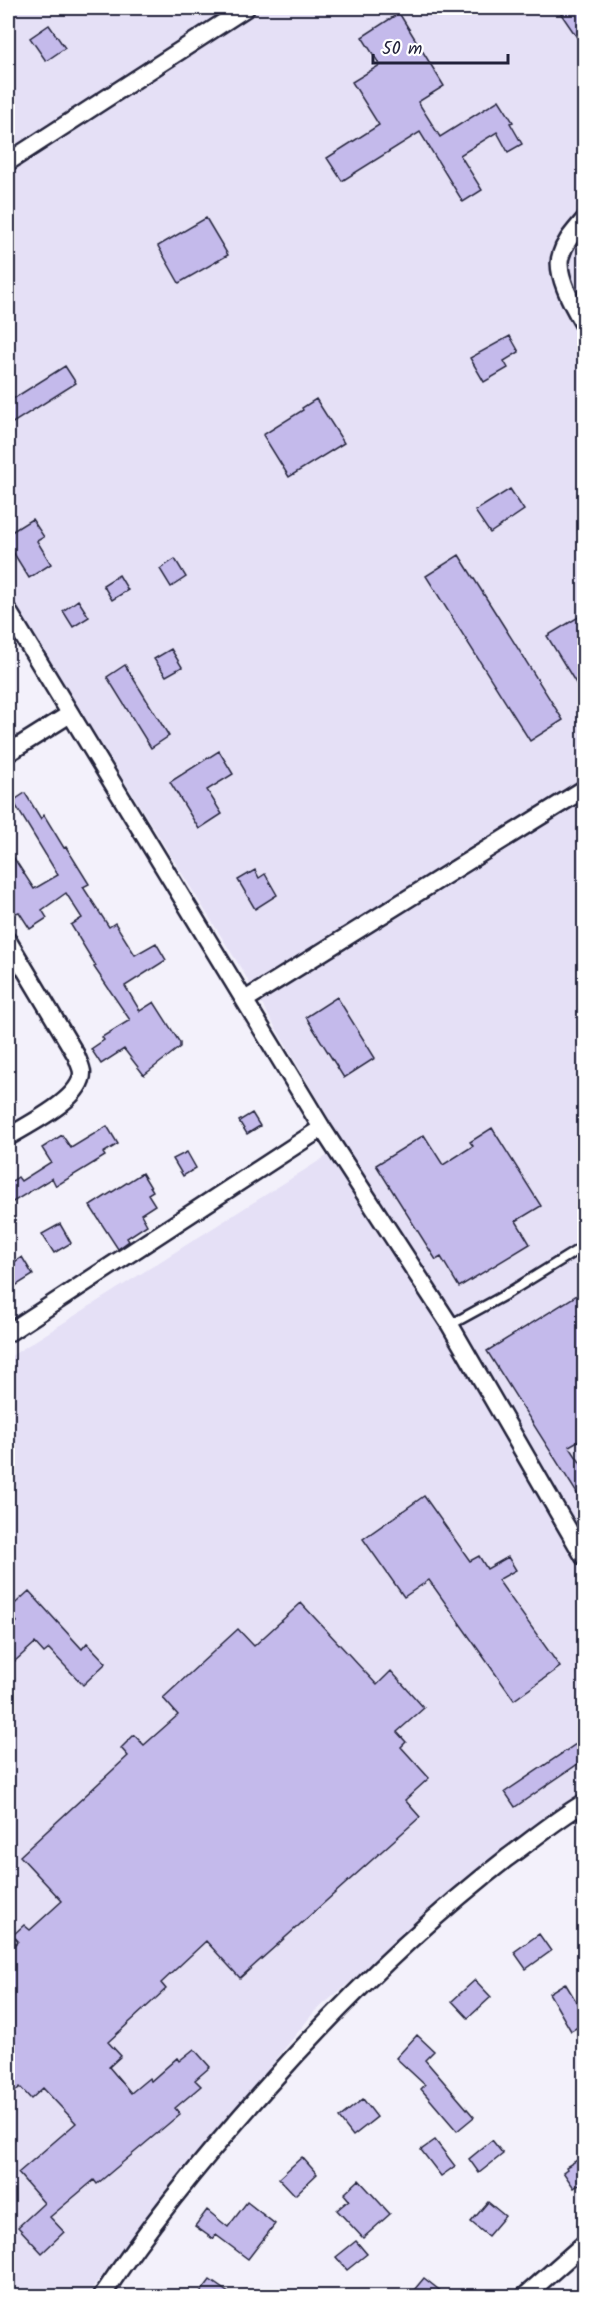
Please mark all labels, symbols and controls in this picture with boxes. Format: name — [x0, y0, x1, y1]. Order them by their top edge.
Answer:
scale bar — [373, 27, 508, 65]
text: 50 m — [382, 35, 422, 64]

